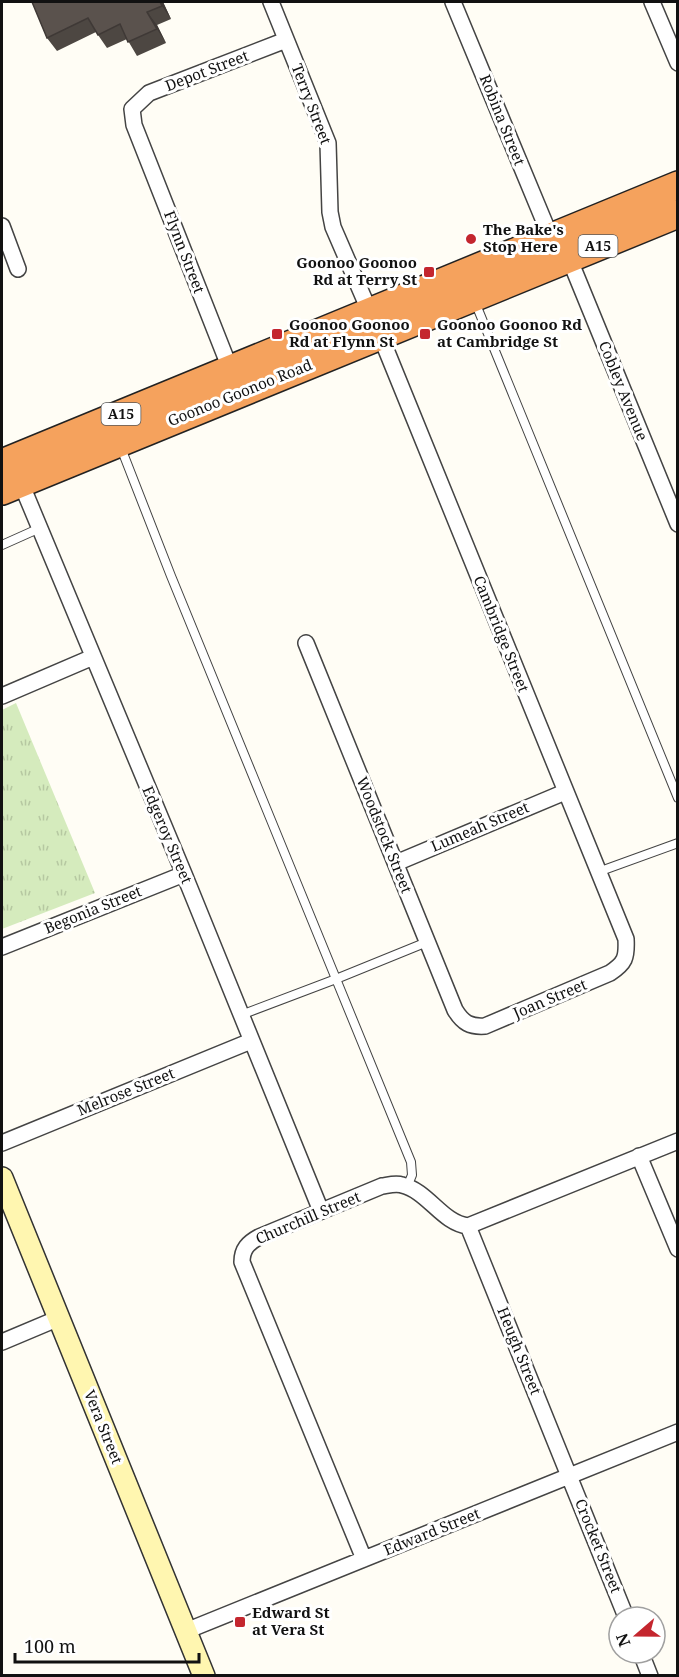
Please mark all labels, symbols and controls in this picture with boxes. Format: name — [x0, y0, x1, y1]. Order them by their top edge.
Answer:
street label: Depot Street — [162, 45, 251, 95]
street label: Terry Street — [287, 60, 336, 147]
street label: Robina Street — [476, 71, 530, 168]
street label: Flynn Street — [160, 207, 210, 296]
place label: The Bake's Stop Here — [483, 219, 564, 256]
marker: The Bake's Stop Here — [464, 232, 478, 246]
road number: A15 — [578, 235, 618, 257]
place label: Goonoo Goonoo Rd at Terry St — [296, 252, 417, 289]
marker: Goonoo Goonoo Rd at Terry St — [422, 265, 436, 279]
place label: Goonoo Goonoo Rd at Flynn St — [289, 314, 410, 351]
place label: Goonoo Goonoo Rd at Cambridge St — [437, 314, 582, 351]
marker: Goonoo Goonoo Rd at Flynn St — [270, 327, 284, 341]
marker: Goonoo Goonoo Rd at Cambridge St — [418, 327, 432, 341]
street label: Cobley Avenue — [595, 338, 653, 443]
street label: Goonoo Goonoo Road — [165, 354, 315, 430]
road number: A15 — [102, 403, 140, 425]
street label: Cambridge Street — [469, 572, 534, 695]
street label: Woodstock Street — [352, 773, 417, 896]
street label: Edgeroy Street — [138, 783, 197, 887]
street label: Lumeah Street — [427, 796, 532, 856]
street label: Begonia Street — [41, 880, 144, 938]
street label: Joan Street — [509, 974, 589, 1023]
street label: Melrose Street — [74, 1063, 177, 1120]
street label: Churchill Street — [252, 1186, 363, 1248]
street label: Heugh Street — [493, 1304, 547, 1397]
street label: Vera Street — [80, 1387, 128, 1467]
street label: Crocket Street — [571, 1496, 627, 1596]
street label: Edward Street — [381, 1503, 483, 1559]
place label: Edward St at Vera St — [252, 1602, 330, 1639]
north arrow — [607, 1605, 667, 1665]
marker: Edward St at Vera St — [233, 1615, 247, 1629]
scale bar — [15, 1626, 200, 1664]
text: N — [610, 1630, 635, 1650]
text: 100 m — [24, 1634, 76, 1658]

